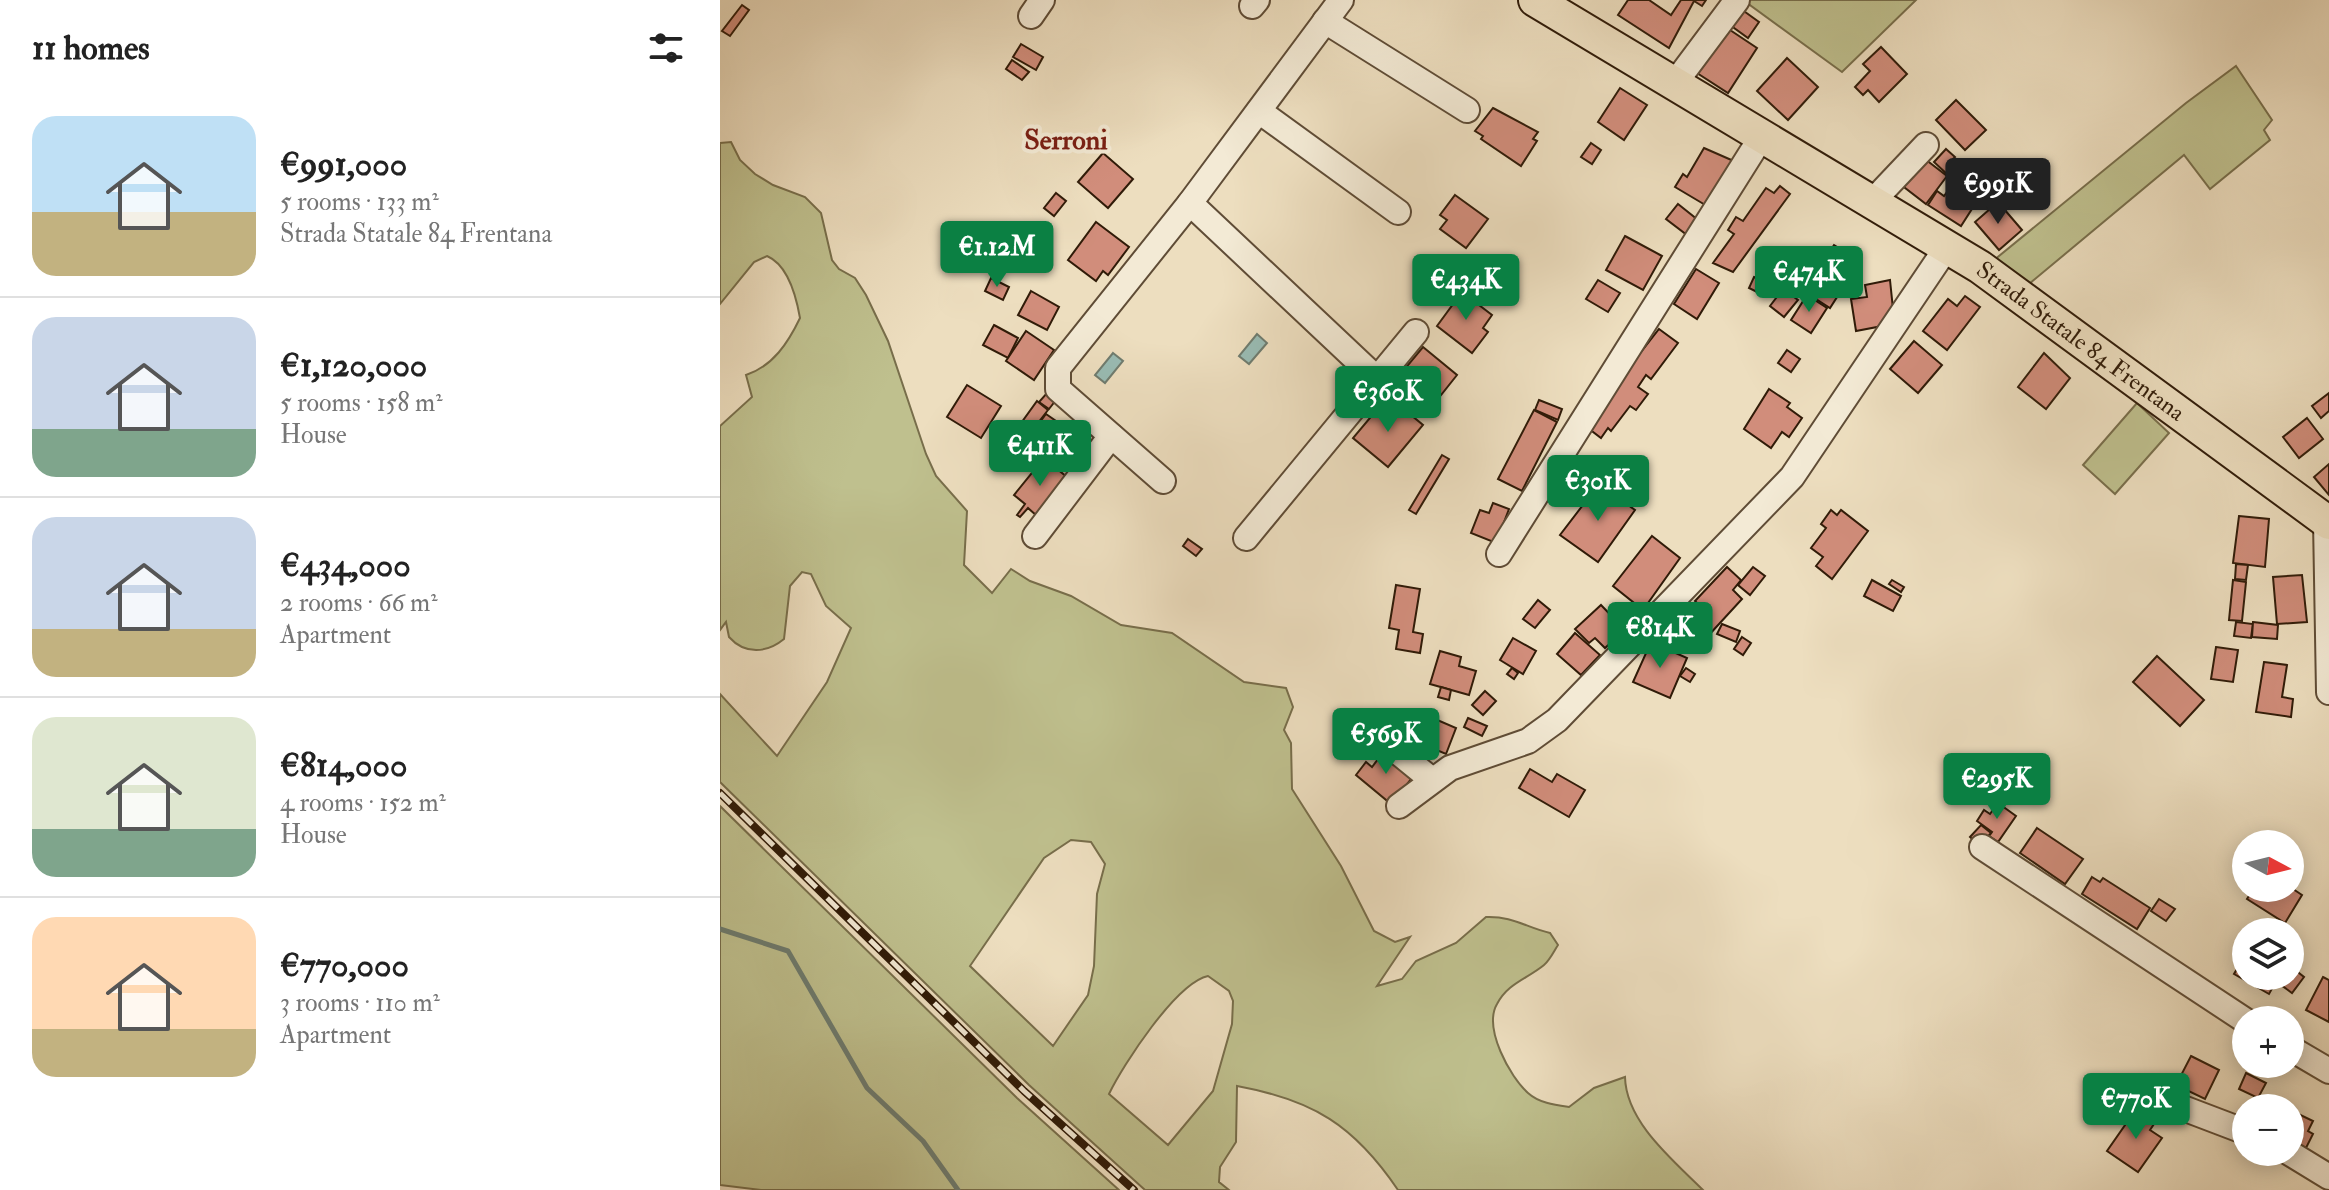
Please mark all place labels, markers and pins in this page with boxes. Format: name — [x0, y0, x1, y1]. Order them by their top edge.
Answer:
pin: €991K — [1942, 158, 2054, 226]
pin: €1.12M — [932, 221, 1062, 289]
pin: €474K — [1753, 246, 1865, 314]
pin: €434K — [1410, 254, 1522, 322]
pin: €360K — [1332, 366, 1444, 434]
pin: €411K — [984, 420, 1096, 488]
pin: €301K — [1542, 455, 1654, 523]
pin: €814K — [1604, 602, 1716, 670]
pin: €569K — [1330, 708, 1442, 776]
pin: €295K — [1941, 753, 2053, 821]
pin: €770K — [2080, 1073, 2192, 1141]

